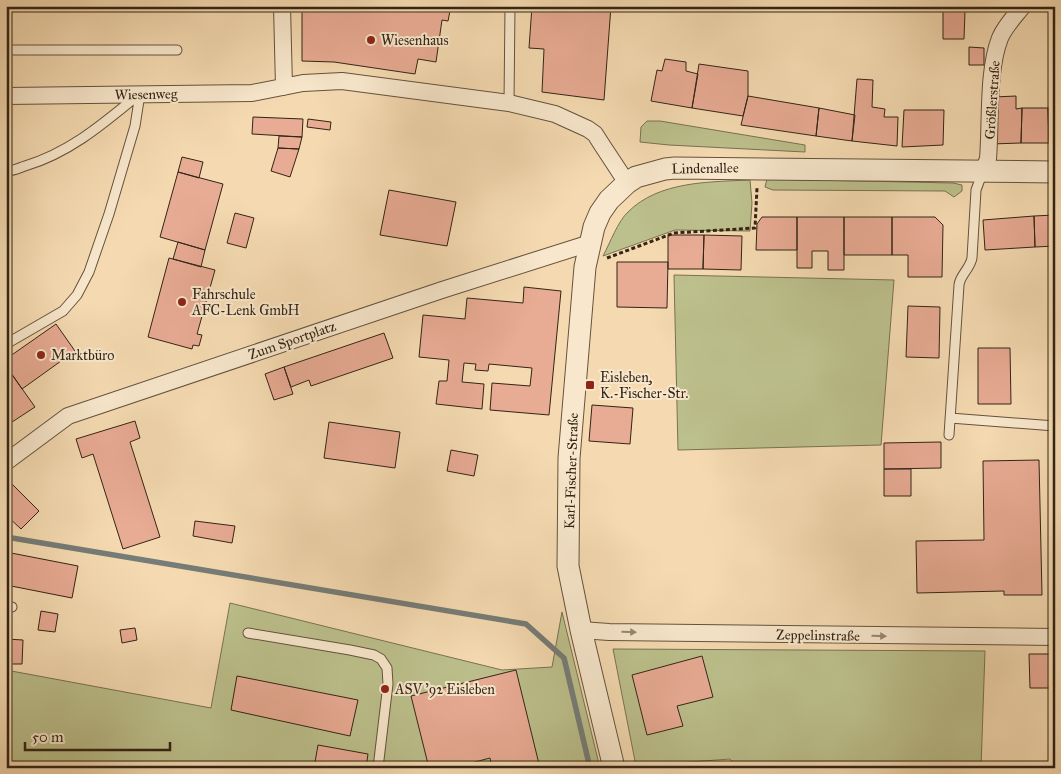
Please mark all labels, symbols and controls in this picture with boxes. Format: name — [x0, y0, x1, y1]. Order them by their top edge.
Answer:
place label: Wiesenhaus — [381, 32, 449, 49]
marker: Wiesenhaus — [365, 34, 377, 46]
street label: Größlerstraße — [981, 60, 1004, 140]
street label: Wiesenweg — [115, 85, 178, 104]
street label: Lindenallee — [671, 159, 739, 178]
place label: Fahrschule AFC-Lenk GmbH — [191, 286, 300, 319]
marker: Fahrschule AFC-Lenk GmbH — [176, 296, 188, 308]
street label: Zum Sportplatz — [246, 317, 339, 363]
place label: Marktbüro — [51, 347, 114, 364]
marker: Marktbüro — [35, 349, 47, 361]
place label: Eisleben, K.-Fischer-Str. — [600, 369, 688, 402]
marker: Eisleben, K.-Fischer-Str. — [584, 379, 596, 391]
street label: Karl-Fischer-Straße — [561, 412, 582, 529]
street label: Zeppelinstraße — [776, 626, 860, 645]
one-way arrow — [622, 628, 638, 636]
one-way arrow — [872, 632, 888, 640]
place label: ASV '92 Eisleben — [394, 681, 495, 698]
marker: ASV '92 Eisleben — [379, 683, 391, 695]
scale bar — [25, 719, 170, 751]
text: 50 m — [32, 728, 64, 746]

